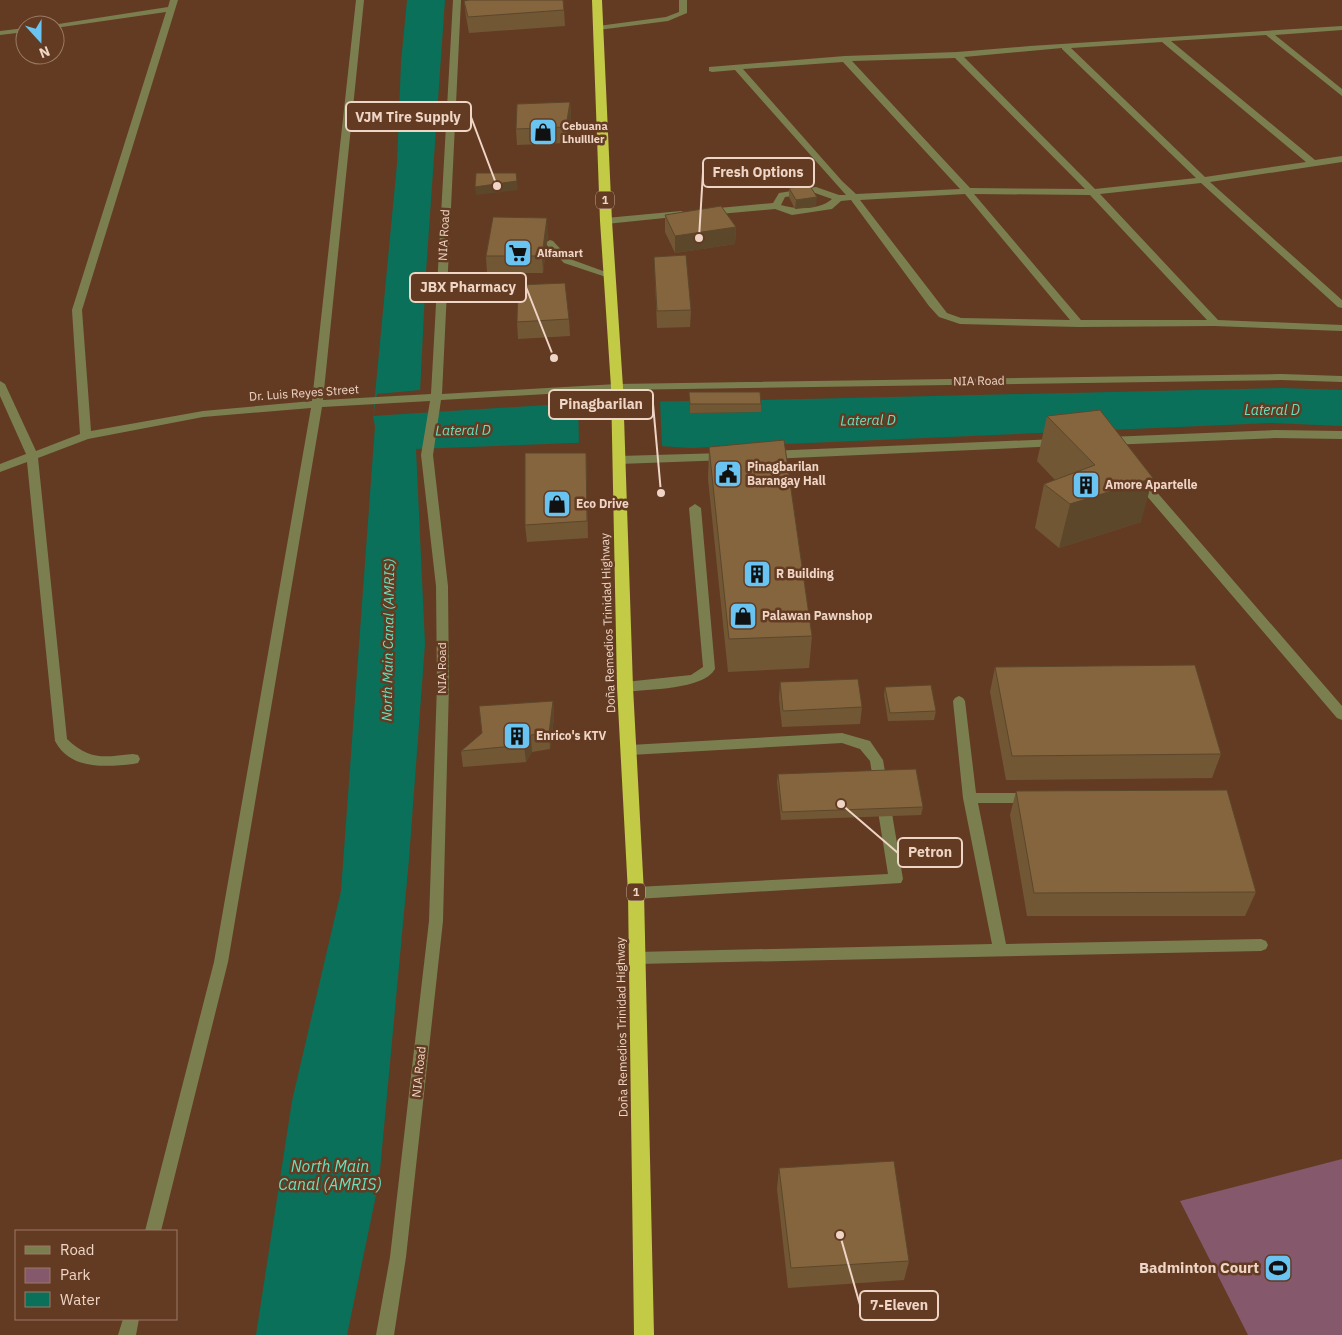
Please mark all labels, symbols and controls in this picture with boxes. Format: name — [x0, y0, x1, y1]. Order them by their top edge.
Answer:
north arrow — [15, 15, 65, 65]
text: N — [37, 42, 53, 62]
callout: VJM Tire Supply — [346, 102, 471, 131]
text: VJM Tire Supply — [355, 108, 461, 126]
shop icon: Cebuana Lhuillier — [528, 117, 558, 147]
place label: Cebuana Lhuillier — [562, 119, 608, 146]
callout: Fresh Options — [703, 158, 814, 187]
text: Fresh Options — [712, 163, 804, 181]
road number: 1 — [596, 192, 614, 208]
street label: NIA Road — [435, 209, 452, 261]
supermarket icon: Alfamart — [503, 238, 533, 268]
place label: Alfamart — [537, 246, 583, 260]
callout: JBX Pharmacy — [410, 273, 526, 302]
text: JBX Pharmacy — [420, 278, 516, 296]
street label: NIA Road — [953, 373, 1005, 388]
street label: Dr. Luis Reyes Street — [249, 381, 359, 404]
callout: Pinagbarilan — [549, 390, 653, 419]
text: Pinagbarilan — [559, 395, 643, 413]
water label: Lateral D — [1244, 401, 1300, 419]
water label: Lateral D — [840, 411, 896, 429]
water label: Lateral D — [435, 421, 491, 439]
public building icon: Pinagbarilan Barangay Hall — [713, 459, 743, 489]
place label: Pinagbarilan Barangay Hall — [747, 459, 826, 488]
building icon: Amore Apartelle — [1071, 470, 1101, 500]
place label: Amore Apartelle — [1105, 477, 1198, 492]
shop icon: Eco Drive — [542, 489, 572, 519]
place label: Eco Drive — [576, 496, 629, 511]
street label: Doña Remedios Trinidad Highway — [597, 533, 618, 713]
water label: North Main Canal (AMRIS) — [378, 558, 398, 722]
building icon: R Building — [742, 559, 772, 589]
place label: R Building — [776, 566, 834, 581]
shop icon: Palawan Pawnshop — [728, 601, 758, 631]
place label: Palawan Pawnshop — [762, 608, 873, 623]
street label: NIA Road — [434, 642, 449, 694]
building icon: Enrico's KTV — [502, 721, 532, 751]
place label: Enrico's KTV — [536, 728, 607, 743]
callout: Petron — [898, 838, 962, 867]
text: Petron — [908, 843, 952, 861]
road number: 1 — [627, 884, 645, 900]
street label: Doña Remedios Trinidad Highway — [612, 937, 631, 1117]
street label: NIA Road — [408, 1046, 429, 1098]
water label: North Main Canal (AMRIS) — [278, 1156, 382, 1194]
legend — [15, 1230, 178, 1320]
text: Road — [60, 1240, 95, 1259]
sports icon: Badminton Court — [1263, 1253, 1293, 1283]
place label: Badminton Court — [1139, 1258, 1259, 1277]
text: Park — [60, 1265, 90, 1284]
text: Water — [60, 1290, 101, 1309]
callout: 7-Eleven — [860, 1291, 938, 1320]
text: 7-Eleven — [870, 1296, 928, 1314]

